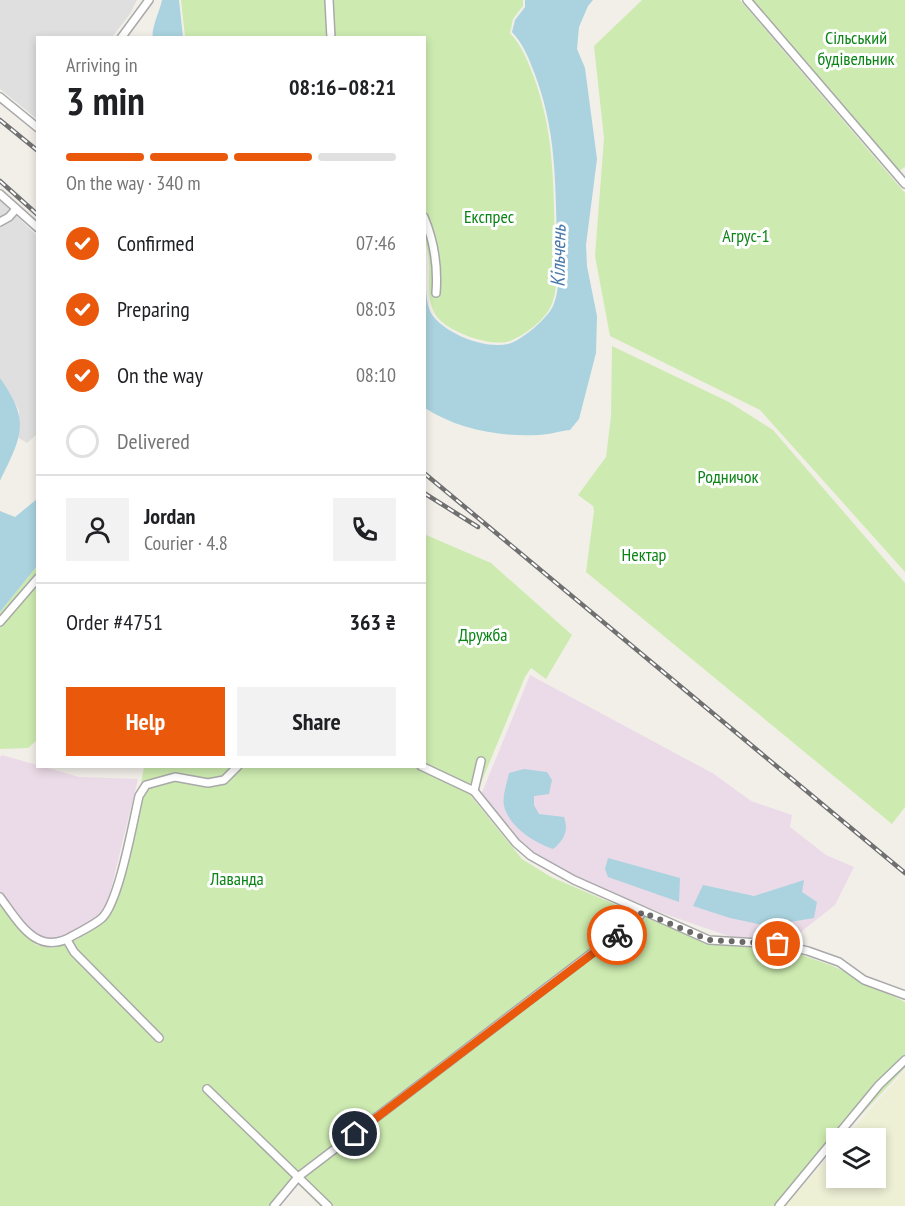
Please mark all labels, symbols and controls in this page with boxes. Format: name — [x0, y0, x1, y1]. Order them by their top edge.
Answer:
park label: Сільський будівельник — [817, 26, 895, 70]
text: Arriving in — [66, 52, 138, 78]
text: 08:16–08:21 — [289, 73, 396, 101]
text: 3 min — [66, 75, 145, 126]
text: On the way · 340 m — [66, 170, 201, 196]
park label: Експрес — [464, 205, 515, 228]
water label: Кільчень — [544, 223, 572, 287]
park label: Агрус-1 — [722, 224, 770, 247]
icon: check — [66, 227, 99, 260]
text: Confirmed — [117, 229, 194, 257]
text: 07:46 — [356, 230, 396, 256]
icon: check — [66, 293, 99, 326]
text: Preparing — [117, 295, 190, 323]
text: 08:03 — [356, 296, 396, 322]
icon: check — [66, 359, 99, 392]
text: On the way — [117, 361, 203, 389]
text: 08:10 — [356, 362, 396, 388]
text: Delivered — [117, 427, 190, 455]
park label: Родничок — [698, 465, 758, 488]
button: person — [66, 498, 129, 561]
button: phone — [333, 498, 396, 561]
text: Jordan — [144, 502, 195, 530]
text: Courier · 4.8 — [144, 530, 228, 556]
park label: Нектар — [622, 543, 667, 566]
text: Order #4751 — [66, 608, 163, 636]
text: 363 ₴ — [349, 608, 396, 636]
park label: Дружба — [459, 623, 507, 646]
button: Help — [66, 687, 225, 756]
button: Share — [237, 687, 396, 756]
park label: Лаванда — [209, 867, 264, 890]
courier — [587, 905, 647, 965]
pin — [752, 918, 803, 969]
icon: bike — [601, 919, 634, 952]
icon: bag — [761, 927, 794, 960]
pin — [329, 1108, 380, 1159]
icon: home — [338, 1117, 371, 1150]
map controls — [826, 1128, 886, 1188]
button: layers — [826, 1128, 886, 1188]

